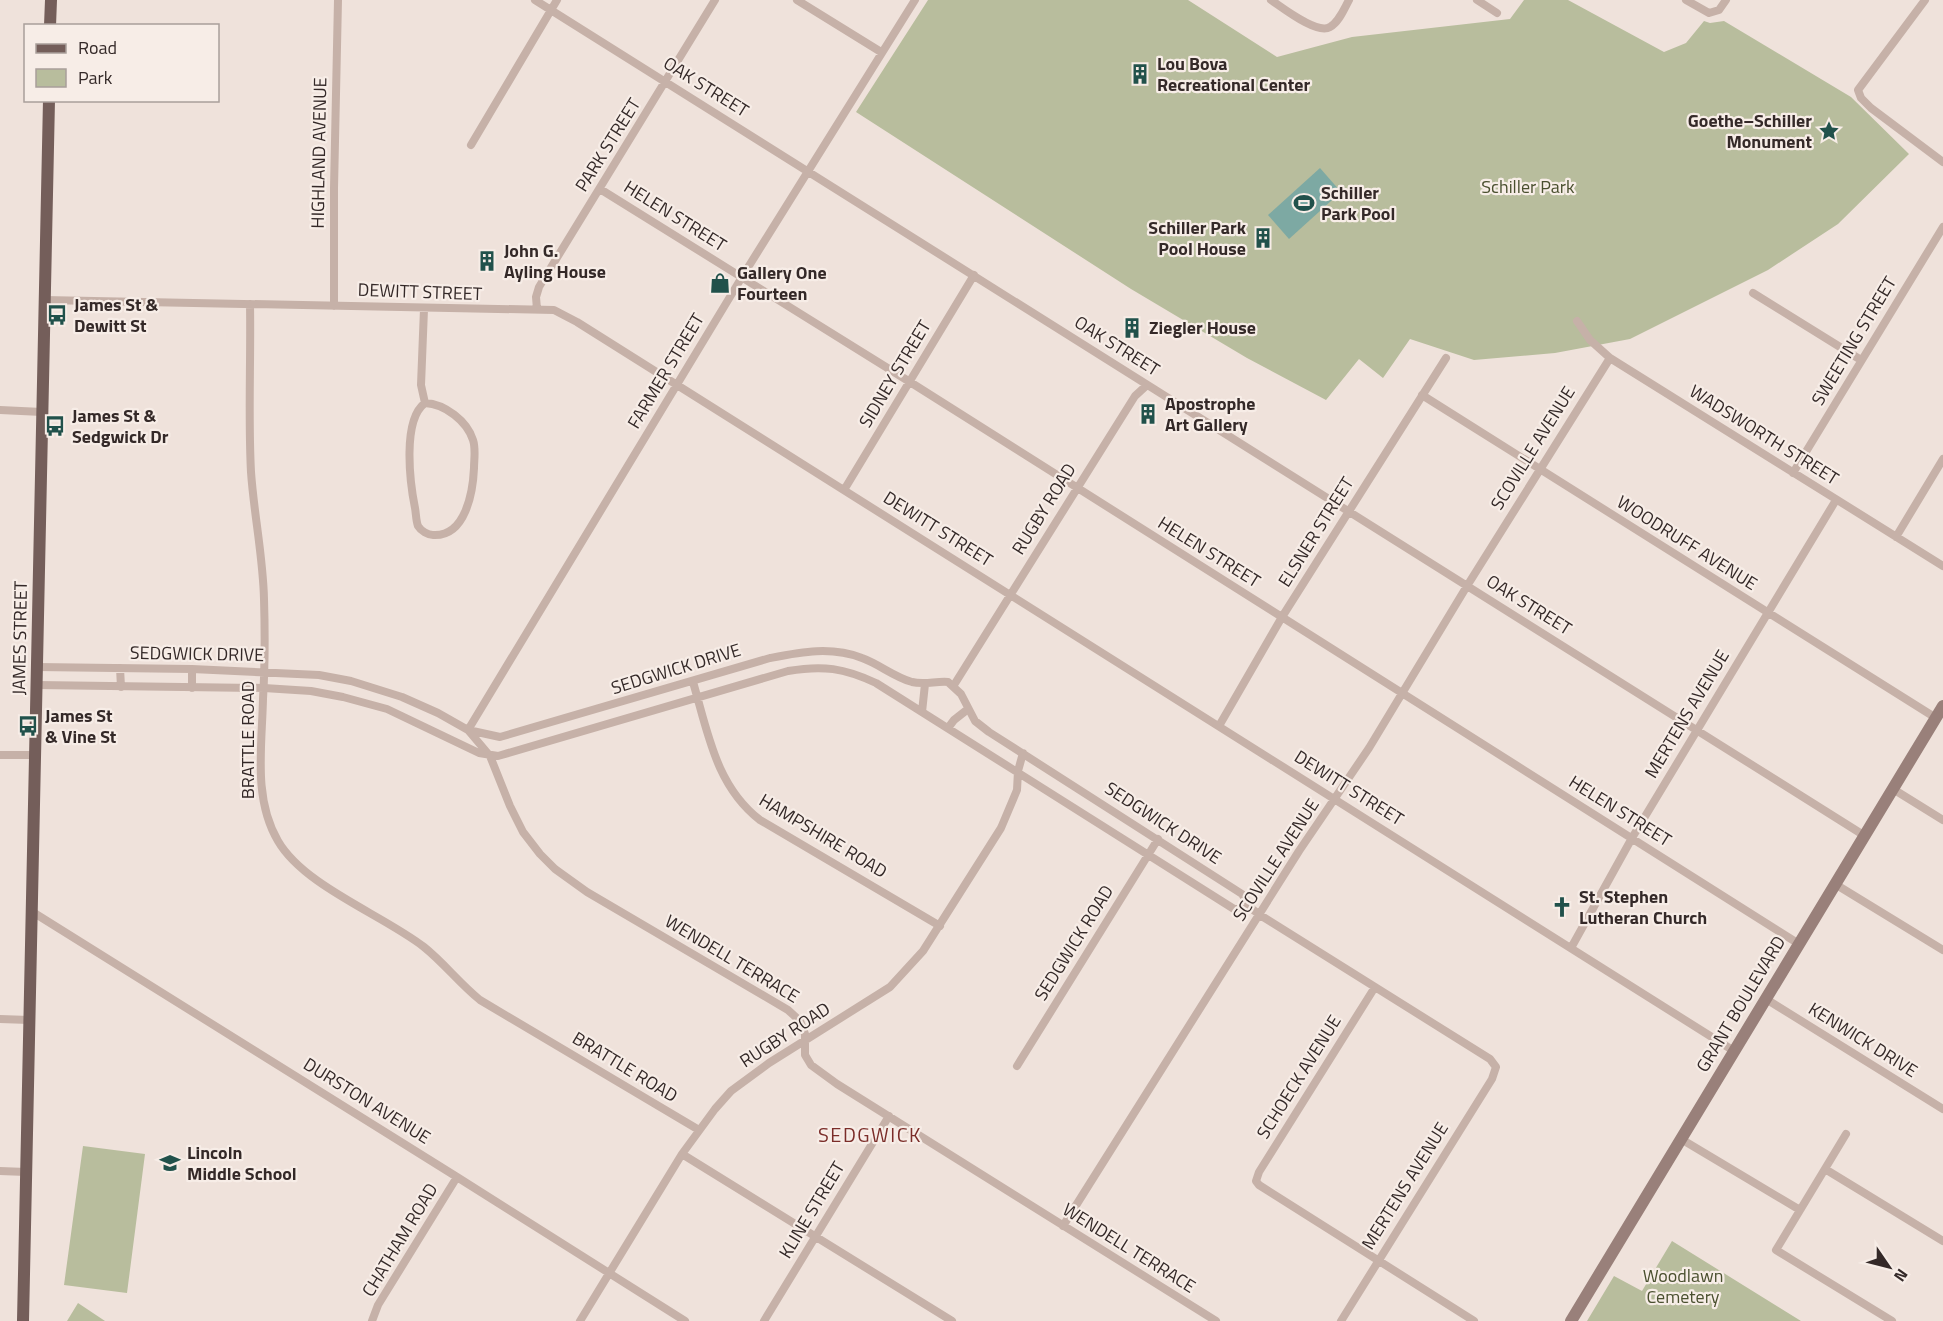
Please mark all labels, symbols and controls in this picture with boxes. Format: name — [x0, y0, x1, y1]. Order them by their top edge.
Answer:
legend — [24, 24, 219, 102]
text: Road — [78, 34, 117, 61]
street label: OAK STREET — [658, 50, 755, 124]
place label: Lou Bova Recreational Center — [1157, 50, 1311, 98]
building icon: Lou Bova Recreational Center — [1128, 62, 1152, 86]
text: Park — [78, 64, 113, 91]
street label: HIGHLAND AVENUE — [304, 77, 333, 229]
street label: PARK STREET — [568, 92, 647, 197]
place label: Goethe–Schiller Monument — [1688, 107, 1812, 155]
place icon: Goethe–Schiller Monument — [1817, 119, 1841, 143]
street label: HELEN STREET — [619, 173, 732, 258]
park label: Schiller Park — [1481, 173, 1575, 200]
place label: Schiller Park Pool — [1321, 179, 1395, 227]
sports icon: Schiller Park Pool — [1292, 191, 1316, 215]
place label: Schiller Park Pool House — [1148, 214, 1247, 262]
building icon: Schiller Park Pool House — [1251, 226, 1275, 250]
place label: John G. Ayling House — [504, 237, 606, 285]
building icon: John G. Ayling House — [475, 249, 499, 273]
place label: Gallery One Fourteen — [737, 259, 827, 307]
shop icon: Gallery One Fourteen — [708, 271, 732, 295]
street label: SWEETING STREET — [1804, 271, 1903, 410]
street label: DEWITT STREET — [357, 276, 483, 307]
place label: James St & Dewitt St — [74, 291, 159, 339]
bus stop icon: James St & Dewitt St — [45, 303, 69, 327]
street label: FARMER STREET — [620, 307, 711, 434]
street label: OAK STREET — [1069, 309, 1166, 383]
street label: SIDNEY STREET — [852, 314, 938, 433]
place label: Ziegler House — [1149, 314, 1256, 341]
building icon: Ziegler House — [1120, 316, 1144, 340]
street label: WADSWORTH STREET — [1684, 378, 1845, 492]
street label: SCOVILLE AVENUE — [1484, 381, 1582, 515]
place label: Apostrophe Art Gallery — [1165, 390, 1255, 438]
place label: James St & Sedgwick Dr — [72, 402, 169, 450]
building icon: Apostrophe Art Gallery — [1136, 402, 1160, 426]
bus stop icon: James St & Sedgwick Dr — [43, 414, 67, 438]
street label: RUGBY ROAD — [1005, 458, 1082, 560]
street label: ELSNER STREET — [1271, 471, 1360, 592]
street label: DEWITT STREET — [878, 484, 999, 573]
street label: WOODRUFF AVENUE — [1612, 488, 1763, 597]
street label: HELEN STREET — [1153, 509, 1266, 594]
street label: OAK STREET — [1481, 568, 1578, 642]
street label: JAMES STREET — [5, 580, 34, 695]
street label: SEDGWICK DRIVE — [608, 636, 744, 701]
street label: SEDGWICK DRIVE — [130, 639, 264, 668]
street label: MERTENS AVENUE — [1637, 644, 1736, 783]
street label: BRATTLE ROAD — [234, 681, 261, 799]
place label: James St & Vine St — [45, 702, 117, 750]
bus stop icon: James St & Vine St — [16, 714, 40, 738]
street label: DEWITT STREET — [1289, 743, 1410, 832]
street label: HELEN STREET — [1564, 768, 1677, 853]
street label: SEDGWICK DRIVE — [1100, 775, 1227, 871]
street label: HAMPSHIRE ROAD — [754, 787, 892, 885]
street label: SCOVILLE AVENUE — [1226, 793, 1325, 926]
street label: SEDGWICK ROAD — [1027, 880, 1120, 1006]
place label: St. Stephen Lutheran Church — [1579, 883, 1707, 931]
church icon: St. Stephen Lutheran Church — [1550, 895, 1574, 919]
street label: WENDELL TERRACE — [660, 908, 805, 1009]
street label: GRANT BOULEVARD — [1689, 930, 1792, 1077]
street label: RUGBY ROAD — [734, 995, 835, 1074]
street label: KENWICK DRIVE — [1803, 995, 1923, 1084]
street label: SCHOECK AVENUE — [1250, 1009, 1348, 1144]
street label: BRATTLE ROAD — [568, 1024, 683, 1109]
street label: DURSTON AVENUE — [298, 1051, 436, 1151]
street label: MERTENS AVENUE — [1355, 1117, 1455, 1255]
district label: SEDGWICK — [818, 1119, 922, 1150]
place label: Lincoln Middle School — [187, 1139, 297, 1187]
school or university icon: Lincoln Middle School — [158, 1151, 182, 1175]
street label: KLINE STREET — [772, 1156, 852, 1263]
street label: CHATHAM ROAD — [355, 1178, 444, 1302]
street label: WENDELL TERRACE — [1057, 1196, 1201, 1299]
north arrow — [1859, 1237, 1919, 1297]
park label: Woodlawn Cemetery — [1643, 1262, 1723, 1310]
text: N — [1888, 1264, 1914, 1287]

